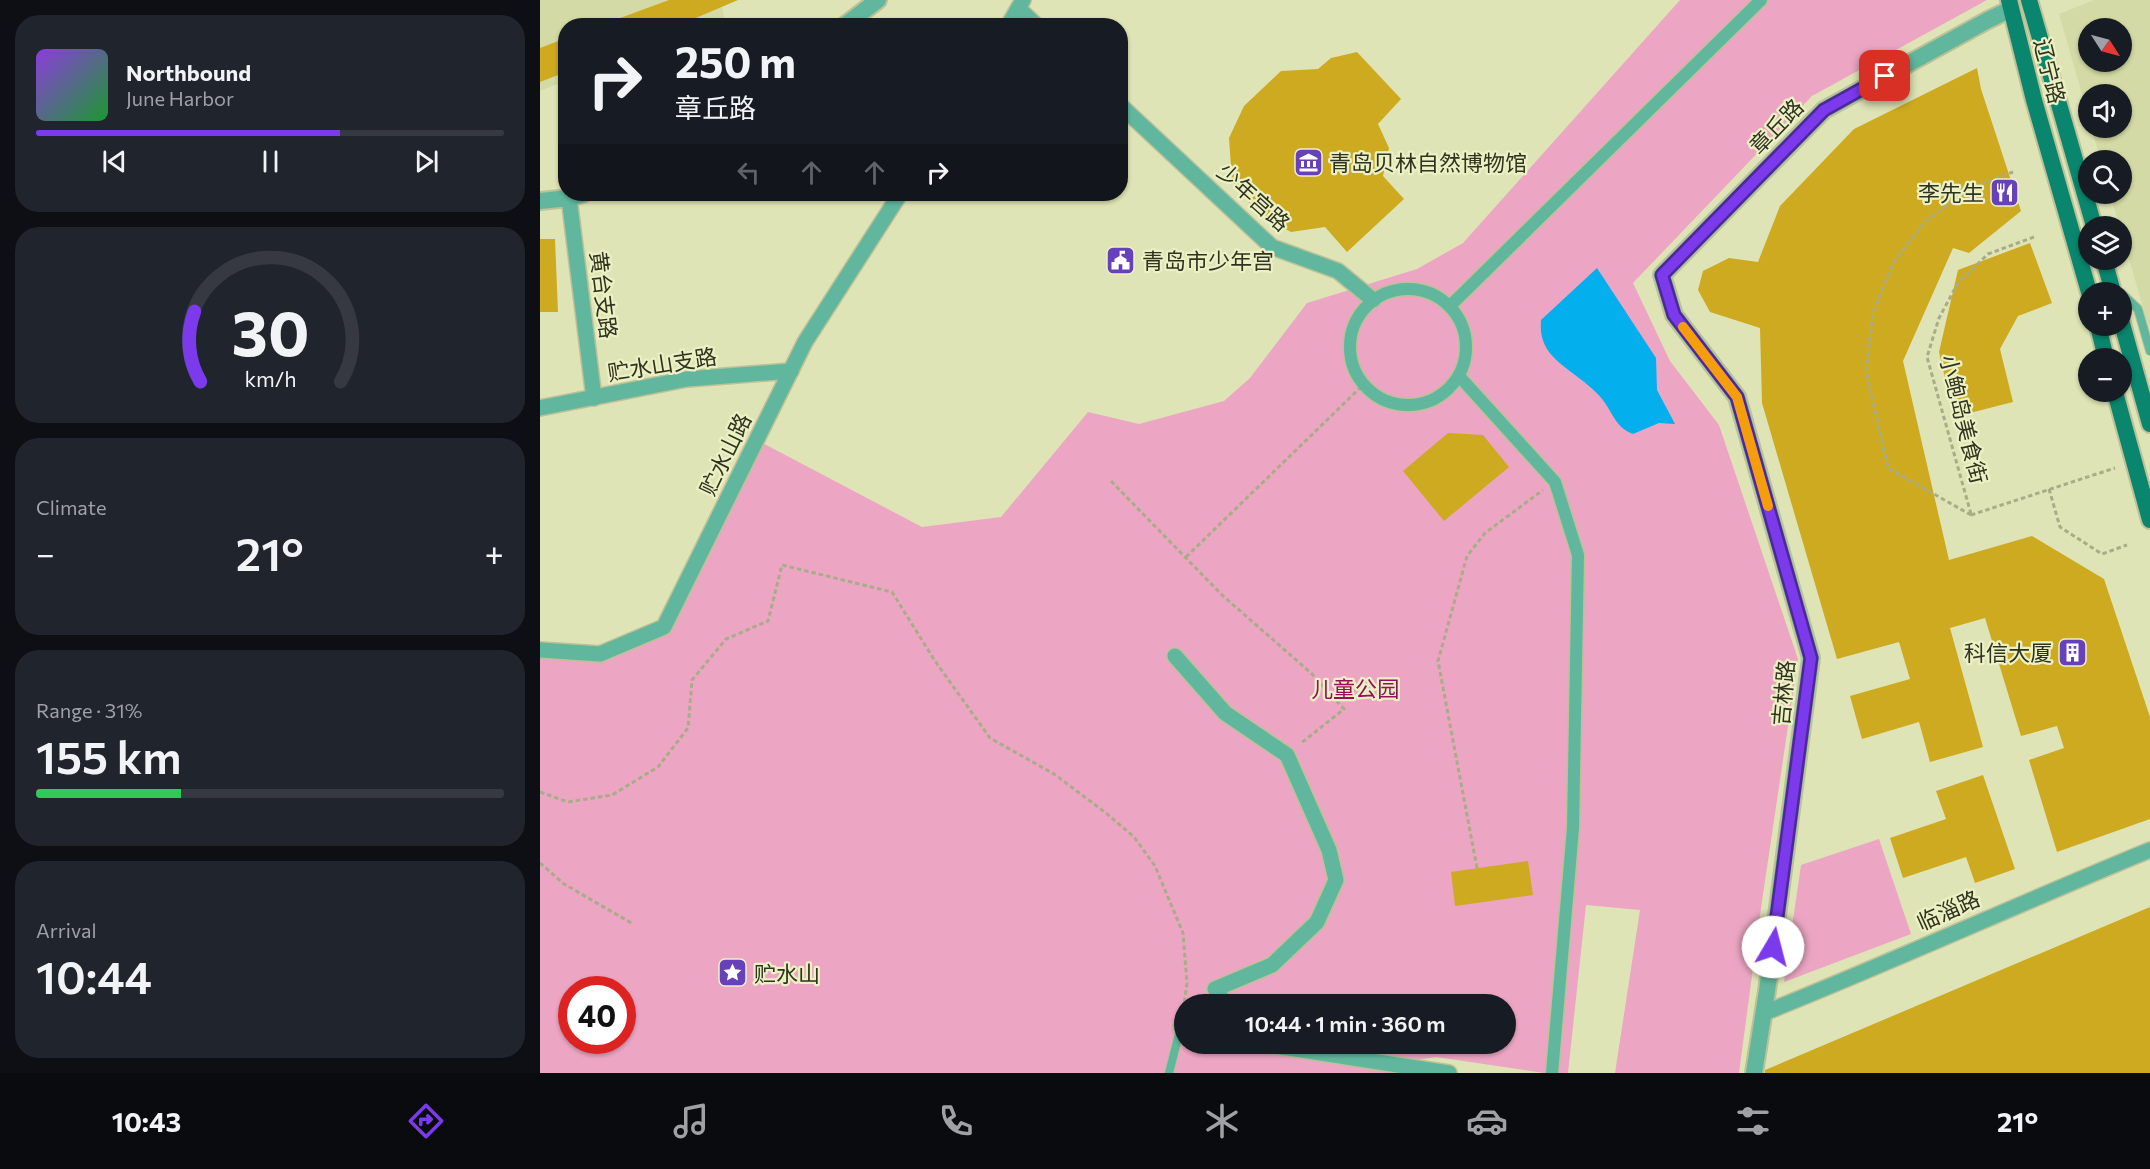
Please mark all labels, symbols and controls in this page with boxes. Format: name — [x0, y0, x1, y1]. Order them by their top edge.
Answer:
north arrow — [2078, 18, 2132, 72]
map controls — [2078, 18, 2132, 402]
text: 250 m — [675, 35, 796, 87]
street label: 辽宁路 — [2029, 36, 2071, 106]
icon: right — [576, 42, 654, 120]
pin — [1859, 50, 1910, 101]
text: Northbound — [126, 59, 251, 86]
icon: arrive — [1868, 59, 1901, 92]
button: sound — [2078, 84, 2132, 138]
text: June Harbor — [126, 86, 234, 110]
text: 章丘路 — [675, 91, 756, 124]
street label: 章丘路 — [1743, 93, 1809, 159]
icon: previous — [98, 145, 131, 178]
icon: pause — [254, 145, 287, 178]
icon: next — [410, 145, 443, 178]
museum icon: 青岛贝林自然博物馆 — [1292, 146, 1324, 178]
place label: 青岛贝林自然博物馆 — [1329, 149, 1527, 176]
button: search — [2078, 150, 2132, 204]
icon: left — [732, 156, 765, 189]
icon: ahead — [795, 156, 828, 189]
icon: ahead — [858, 156, 891, 189]
icon: right — [921, 156, 954, 189]
street label: 少年宫路 — [1212, 158, 1296, 236]
restaurant icon: 李先生 — [1989, 176, 2021, 208]
place label: 李先生 — [1918, 179, 1984, 206]
button: layers — [2078, 216, 2132, 270]
public building icon: 青岛市少年宫 — [1105, 244, 1137, 276]
place label: 青岛市少年宫 — [1142, 247, 1274, 274]
street label: 黄台支路 — [585, 250, 623, 340]
button: + — [2078, 282, 2132, 336]
text: 30 — [231, 293, 309, 369]
street label: 贮水山支路 — [606, 342, 718, 386]
button: − — [2078, 348, 2132, 402]
street label: 小鲍岛美食街 — [1935, 352, 1993, 486]
text: km/h — [244, 365, 296, 391]
street label: 贮水山路 — [694, 409, 756, 499]
text: Climate — [36, 495, 106, 519]
text: 21° — [236, 525, 304, 580]
text: − — [36, 532, 55, 573]
text: + — [485, 532, 504, 573]
building icon: 科信大厦 — [2057, 636, 2089, 668]
place label: 科信大厦 — [1964, 639, 2052, 666]
street label: 吉林路 — [1767, 659, 1799, 727]
park label: 儿童公园 — [1311, 675, 1399, 702]
text: Range · 31% — [36, 698, 142, 722]
text: 155 km — [36, 728, 181, 783]
street label: 临淄路 — [1912, 884, 1984, 936]
position arrow — [1741, 915, 1805, 979]
text: Arrival — [36, 918, 97, 942]
text: 10:44 — [36, 948, 152, 1003]
place icon: 贮水山 — [717, 957, 749, 989]
place label: 贮水山 — [754, 960, 820, 987]
speed limit sign: 40 — [558, 976, 636, 1054]
text: 10:44 · 1 min · 360 m — [1245, 1010, 1445, 1037]
icon: directions — [405, 1100, 447, 1142]
icon: music — [670, 1100, 712, 1142]
icon: phone — [935, 1100, 977, 1142]
icon: climate — [1201, 1100, 1243, 1142]
icon: car — [1466, 1100, 1508, 1142]
icon: filters — [1732, 1100, 1774, 1142]
text: 10:43 — [112, 1105, 181, 1138]
text: 21° — [1997, 1105, 2038, 1138]

